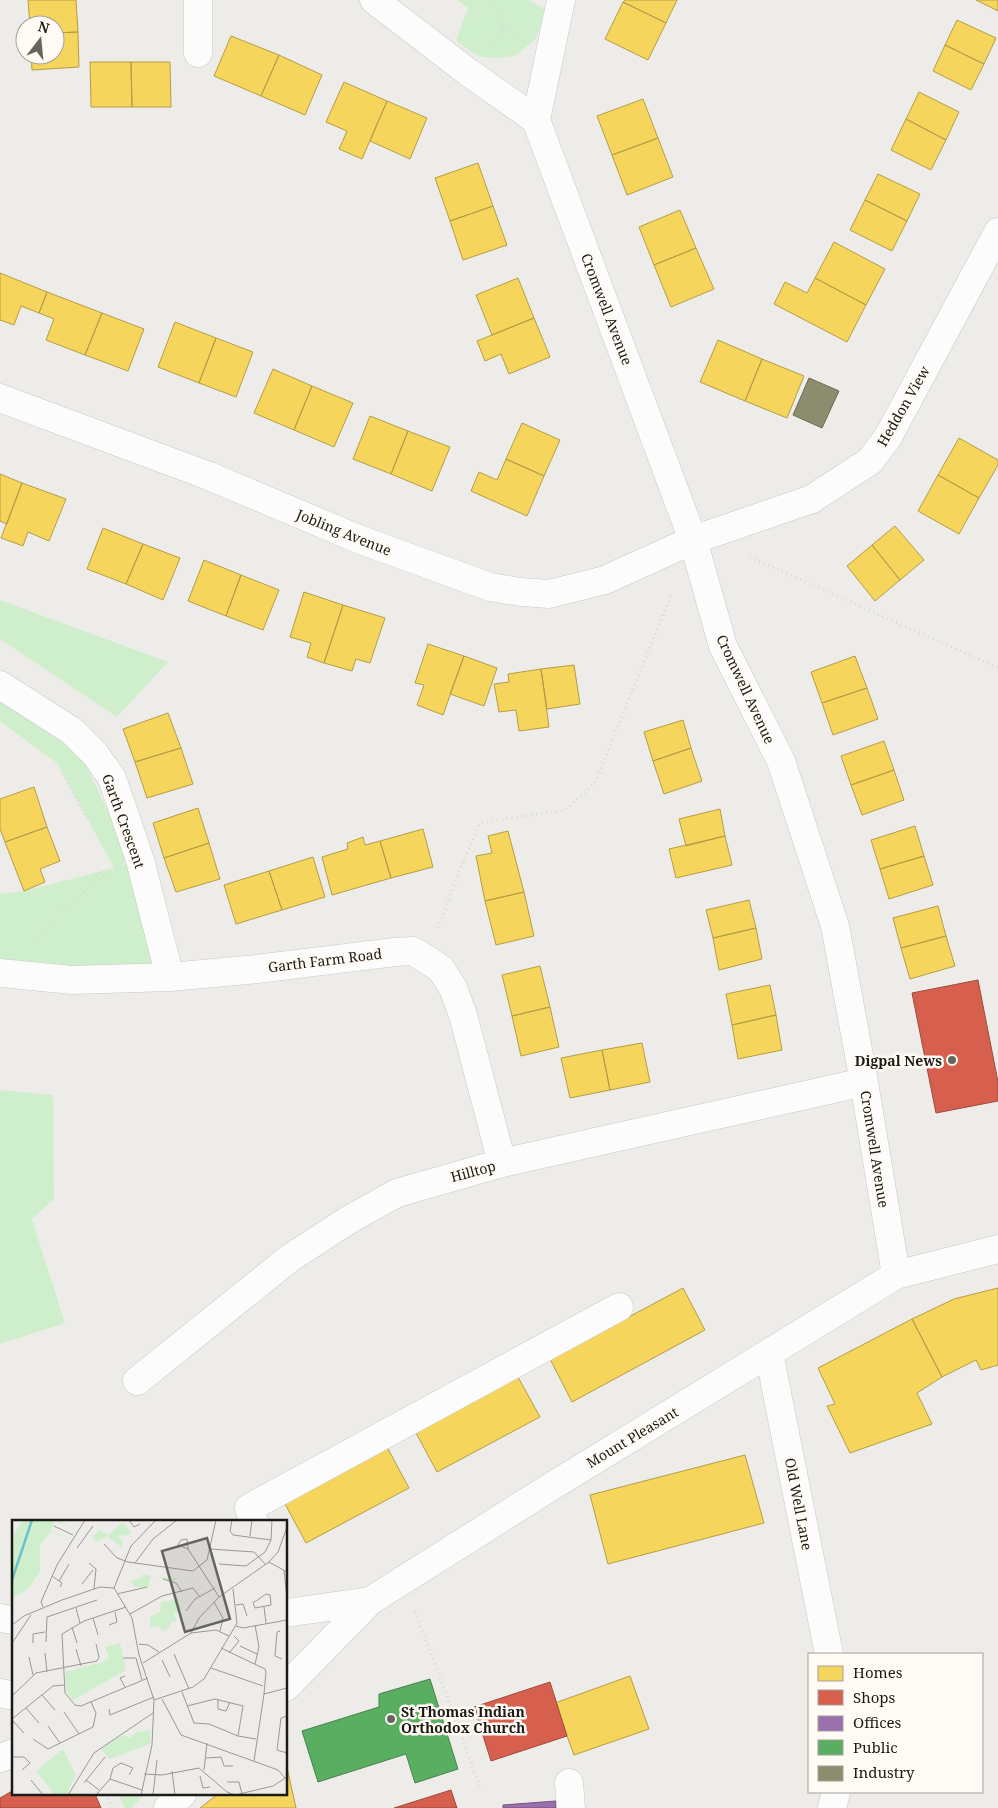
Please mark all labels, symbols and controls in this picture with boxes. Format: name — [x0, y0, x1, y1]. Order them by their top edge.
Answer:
north arrow — [15, 15, 65, 65]
text: N — [36, 16, 52, 38]
street label: Cromwell Avenue — [577, 250, 637, 368]
street label: Heddon View — [872, 361, 934, 450]
street label: Jobling Avenue — [293, 504, 394, 560]
street label: Cromwell Avenue — [712, 631, 780, 747]
street label: Garth Crescent — [98, 771, 150, 871]
street label: Garth Farm Road — [267, 944, 383, 976]
place label: Digpal News — [855, 1051, 942, 1070]
marker: Digpal News — [946, 1054, 958, 1066]
street label: Cromwell Avenue — [856, 1089, 894, 1209]
street label: Hilltop — [448, 1156, 498, 1186]
street label: Mount Pleasant — [583, 1402, 682, 1472]
street label: Old Well Lane — [781, 1456, 817, 1552]
inset map — [12, 1520, 288, 1796]
legend — [808, 1653, 983, 1793]
text: Homes — [853, 1662, 903, 1682]
text: Shops — [853, 1687, 896, 1707]
place label: St Thomas Indian Orthodox Church — [401, 1702, 525, 1737]
text: Offices — [853, 1712, 902, 1732]
marker: St Thomas Indian Orthodox Church — [385, 1713, 397, 1725]
text: Public — [853, 1737, 898, 1757]
text: Industry — [853, 1762, 915, 1782]

